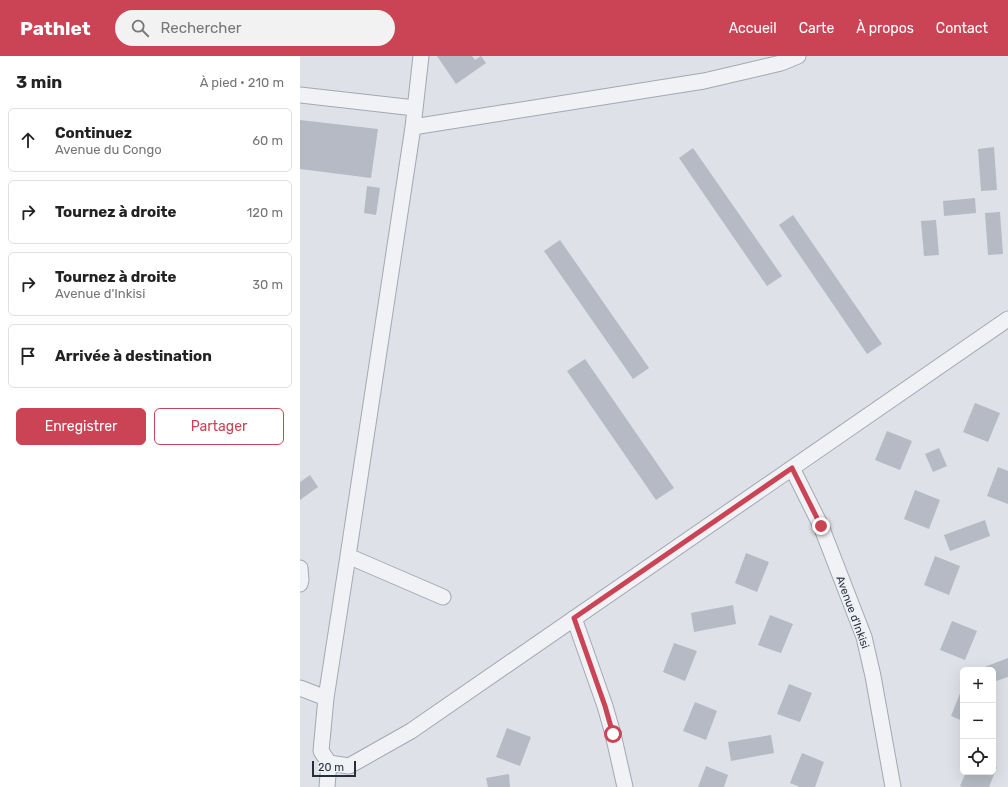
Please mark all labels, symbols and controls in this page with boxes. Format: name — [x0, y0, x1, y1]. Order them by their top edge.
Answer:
search box — [115, 10, 395, 46]
text: Pathlet — [20, 17, 91, 40]
icon: search — [129, 17, 151, 39]
text: Rechercher — [161, 19, 242, 37]
text: Accueil — [729, 20, 777, 37]
text: Carte — [799, 20, 834, 37]
text: À propos — [856, 20, 914, 37]
text: Contact — [936, 20, 988, 37]
text: 3 min — [16, 72, 62, 92]
text: À pied · 210 m — [200, 75, 284, 90]
text: Continuez — [55, 124, 132, 142]
icon: ahead — [17, 129, 39, 151]
text: 60 m — [252, 133, 283, 148]
text: Avenue du Congo — [55, 142, 162, 157]
icon: right — [17, 201, 39, 223]
text: Tournez à droite — [55, 203, 176, 221]
text: 120 m — [247, 205, 283, 220]
text: Tournez à droite — [55, 268, 176, 286]
icon: right — [17, 273, 39, 295]
text: 30 m — [252, 277, 283, 292]
text: Avenue d'Inkisi — [55, 286, 145, 301]
icon: arrive — [17, 345, 39, 367]
text: Arrivée à destination — [55, 347, 212, 365]
button: Enregistrer — [16, 408, 146, 445]
button: Partager — [154, 408, 284, 445]
route end — [812, 517, 830, 535]
street label: Avenue d'Inkisi — [833, 574, 872, 650]
map controls — [960, 667, 996, 775]
button: + — [960, 667, 996, 703]
button: − — [960, 703, 996, 739]
route start — [604, 725, 622, 743]
button: locate — [960, 739, 996, 775]
scale bar — [312, 759, 356, 778]
text: 20 m — [318, 761, 344, 774]

